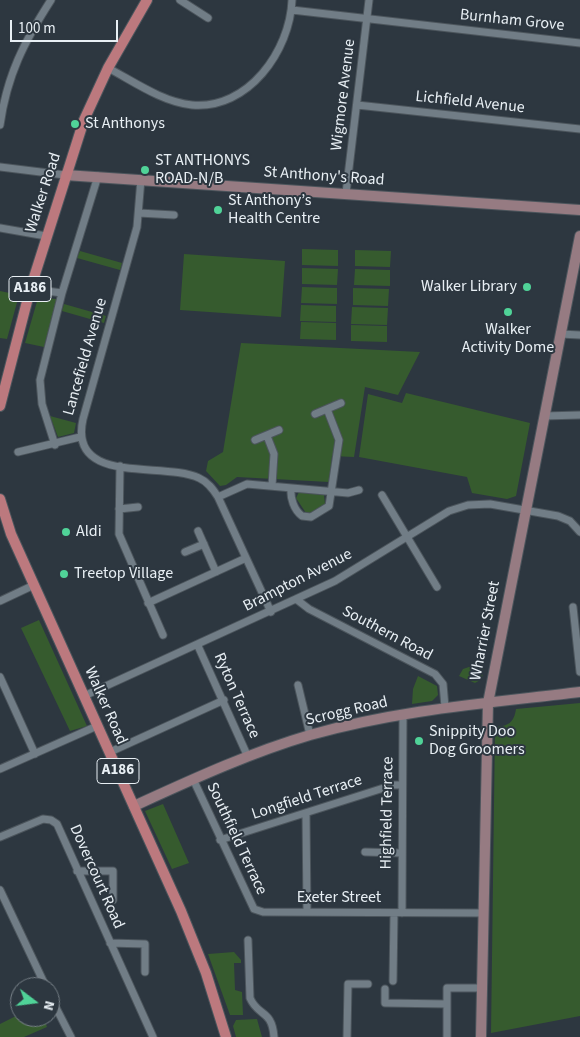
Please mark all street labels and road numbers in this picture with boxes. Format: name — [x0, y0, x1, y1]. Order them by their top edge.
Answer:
street label: Burnham Grove — [459, 6, 565, 36]
street label: Wigmore Avenue — [328, 38, 360, 152]
street label: Lichfield Avenue — [414, 88, 526, 118]
street label: Walker Road — [22, 151, 66, 235]
street label: St Anthony's Road — [263, 163, 385, 191]
road number: A186 — [9, 276, 51, 302]
street label: Lancefield Avenue — [60, 296, 112, 418]
street label: Brampton Avenue — [240, 545, 356, 617]
street label: Wharrier Street — [467, 580, 505, 682]
street label: Southern Road — [338, 602, 436, 666]
street label: Ryton Terrace — [209, 650, 263, 742]
street label: Walker Road — [79, 664, 131, 748]
street label: Scrogg Road — [304, 693, 390, 731]
street label: Highfield Terrace — [377, 756, 399, 870]
road number: A186 — [97, 758, 139, 784]
street label: Longfield Terrace — [249, 771, 365, 825]
street label: Southfield Terrace — [202, 780, 270, 898]
street label: Dovercourt Road — [64, 822, 128, 932]
street label: Exeter Street — [297, 888, 381, 908]

